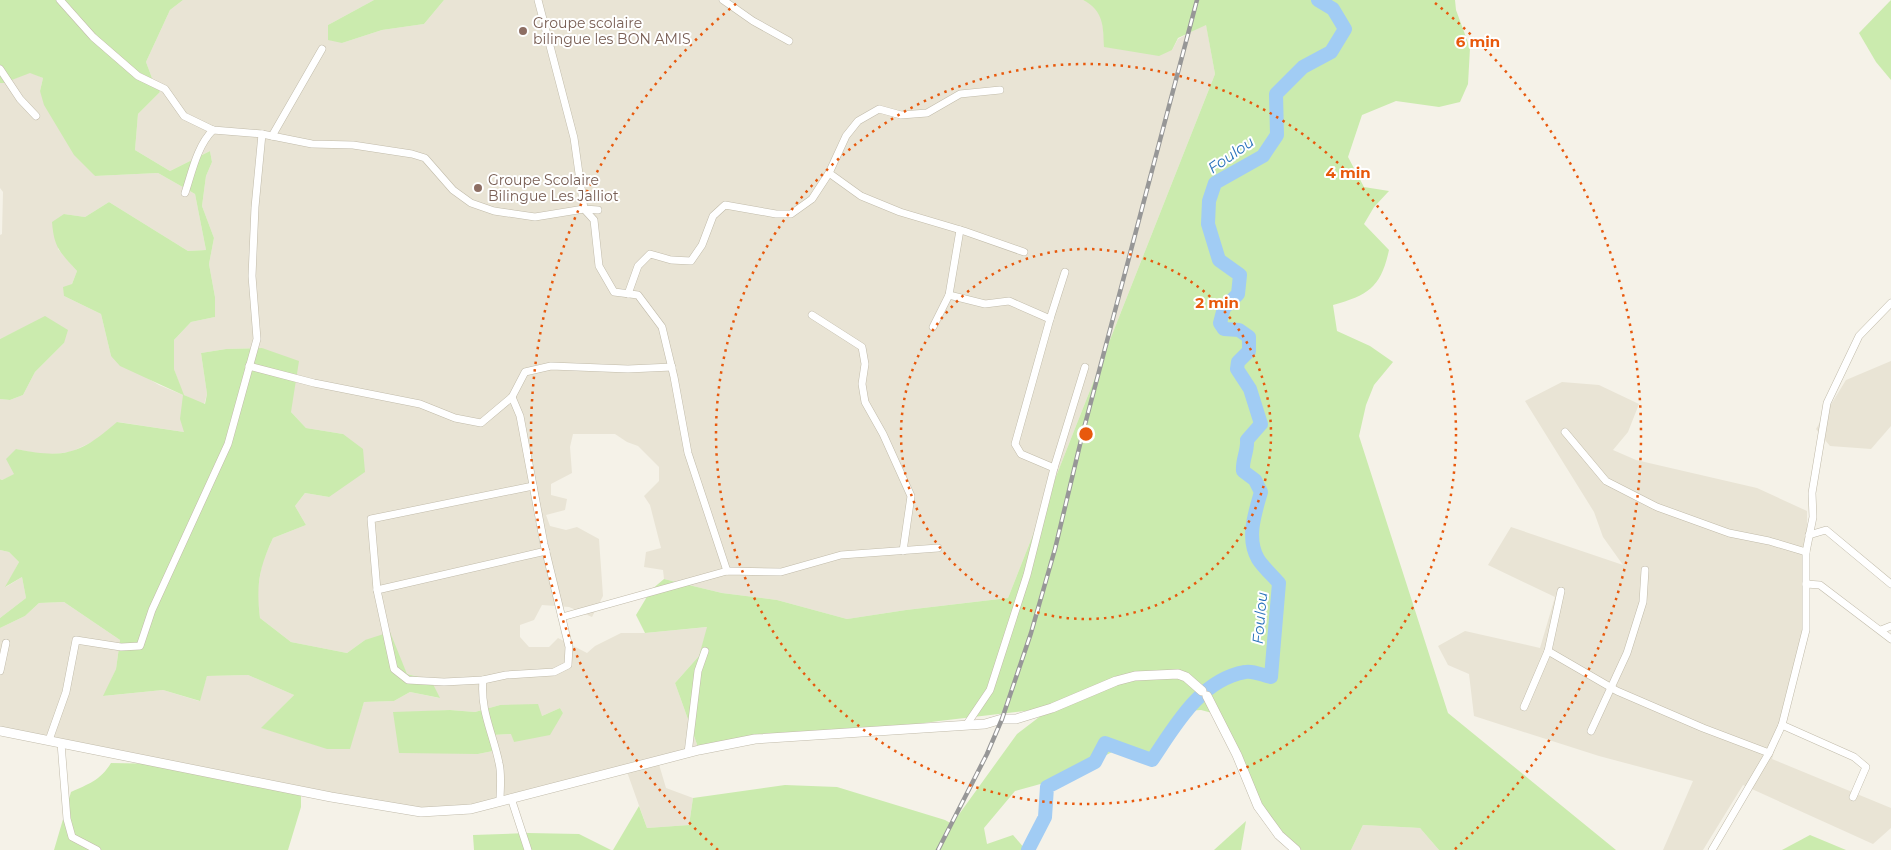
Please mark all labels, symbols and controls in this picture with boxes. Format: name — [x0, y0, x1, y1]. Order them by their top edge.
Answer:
place label: Groupe scolaire bilingue les BON AMIS — [533, 14, 691, 48]
marker: Groupe scolaire bilingue les BON AMIS — [517, 25, 529, 37]
text: 6 min — [1456, 32, 1500, 51]
water label: Foulou — [1204, 132, 1258, 177]
text: 4 min — [1325, 163, 1371, 182]
place label: Groupe Scolaire Bilingue Les Jalliot — [488, 171, 619, 205]
marker: Groupe Scolaire Bilingue Les Jalliot — [472, 182, 484, 194]
text: 2 min — [1195, 293, 1239, 312]
centre of rings — [1077, 425, 1095, 443]
water label: Foulou — [1248, 591, 1271, 645]

